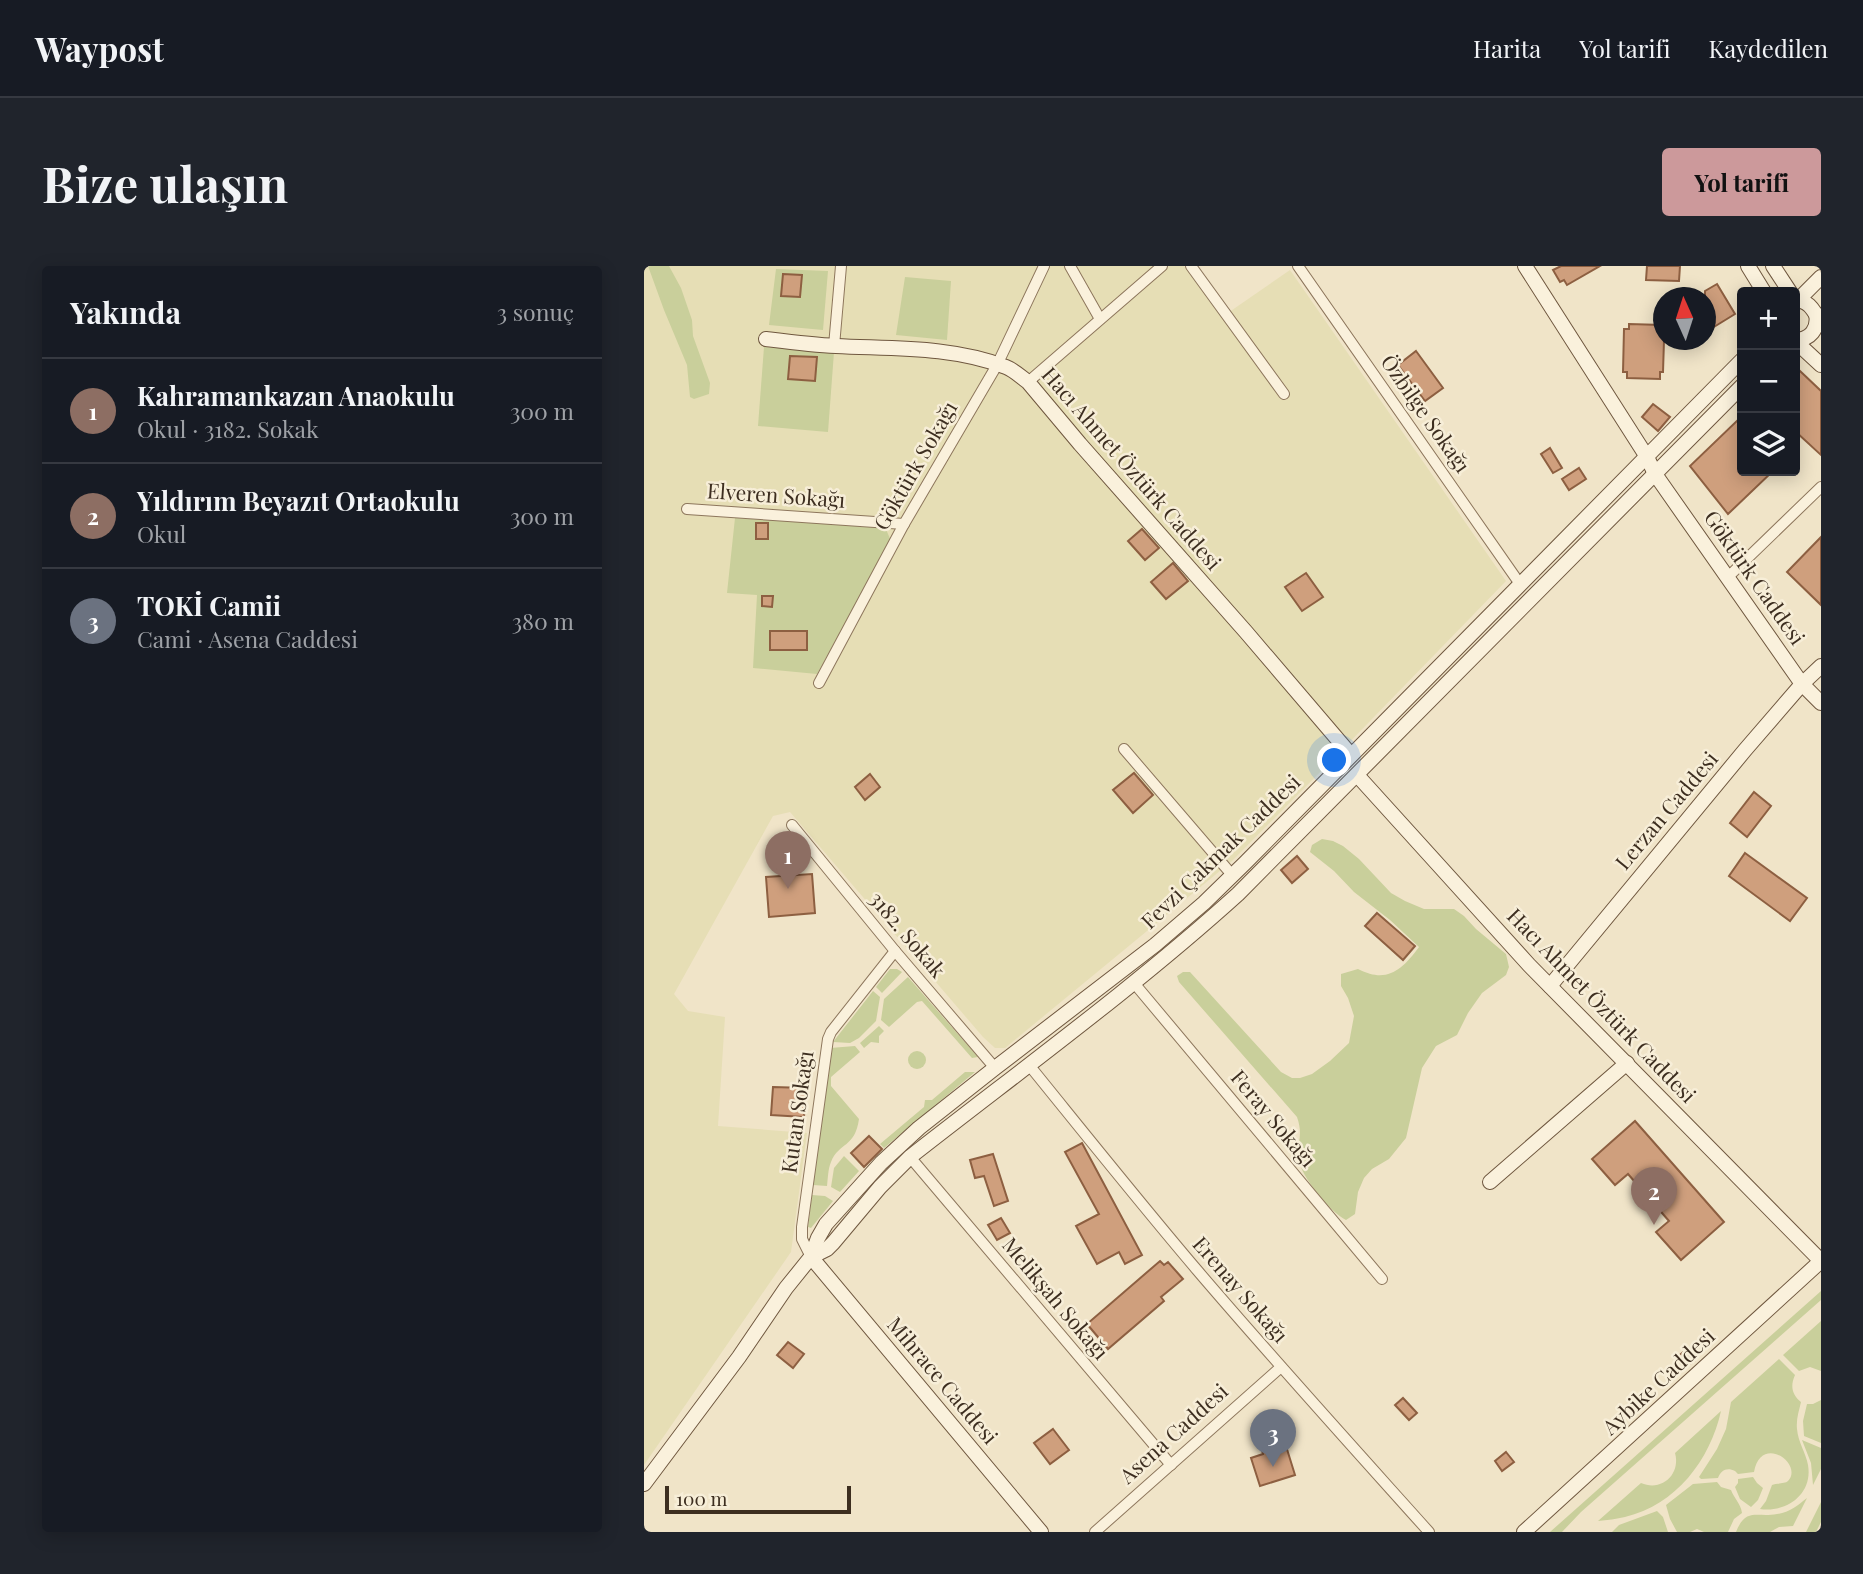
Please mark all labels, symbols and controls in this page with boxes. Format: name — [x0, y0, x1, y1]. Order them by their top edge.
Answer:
text: Waypost — [35, 26, 164, 70]
text: Harita — [1473, 32, 1541, 64]
text: Yol tarifi — [1579, 32, 1670, 64]
text: Kaydedilen — [1708, 32, 1828, 64]
button: Yol tarifi — [1662, 148, 1821, 216]
text: Bize ulaşın — [42, 150, 288, 215]
north arrow — [1653, 287, 1716, 350]
map controls — [1737, 287, 1800, 476]
button: + — [1737, 287, 1800, 350]
text: Yakında — [70, 292, 181, 332]
text: 3 sonuç — [497, 296, 574, 327]
street label: Özbilge Sokağı — [1376, 348, 1478, 477]
button: − — [1737, 350, 1800, 413]
street label: Hacı Ahmet Öztürk Caddesi — [1037, 360, 1228, 575]
text: Kahramankazan Anaokulu — [137, 378, 455, 413]
text: 1 — [89, 395, 97, 426]
text: 300 m — [510, 395, 574, 426]
street label: Göktürk Sokağı — [866, 395, 962, 535]
text: Okul · 3182. Sokak — [137, 413, 319, 444]
button: layers — [1737, 413, 1800, 476]
street label: Elveren Sokağı — [706, 475, 846, 513]
text: Yıldırım Beyazıt Ortaokulu — [137, 483, 460, 518]
text: 2 — [87, 500, 99, 531]
text: 300 m — [510, 500, 574, 531]
street label: Göktürk Caddesi — [1699, 504, 1812, 650]
text: Okul — [137, 518, 186, 549]
text: TOKİ Camii — [137, 588, 281, 623]
text: 3 — [87, 605, 99, 636]
text: 380 m — [512, 605, 574, 636]
text: Cami · Asena Caddesi — [137, 623, 358, 654]
your location — [1317, 743, 1351, 777]
street label: Lerzan Caddesi — [1608, 745, 1723, 875]
street label: Fevzi Çakmak Caddesi — [1134, 767, 1305, 934]
pin: 1 — [765, 831, 811, 889]
street label: 3182. Sokak — [864, 885, 953, 983]
street label: Hacı Ahmet Öztürk Caddesi — [1502, 901, 1703, 1108]
street label: Kutan Sokağı — [774, 1049, 818, 1175]
street label: Feray Sokağı — [1226, 1063, 1323, 1172]
pin: 2 — [1631, 1167, 1677, 1225]
street label: Erenay Sokağı — [1188, 1230, 1295, 1348]
street label: Melikşah Sokağı — [997, 1231, 1116, 1365]
street label: Mihrace Caddesi — [882, 1310, 1005, 1449]
street label: Aybike Caddesi — [1595, 1321, 1720, 1441]
street label: Asena Caddesi — [1112, 1376, 1233, 1489]
pin: 3 — [1250, 1409, 1296, 1467]
scale bar — [665, 1483, 850, 1515]
text: 100 m — [676, 1485, 727, 1511]

